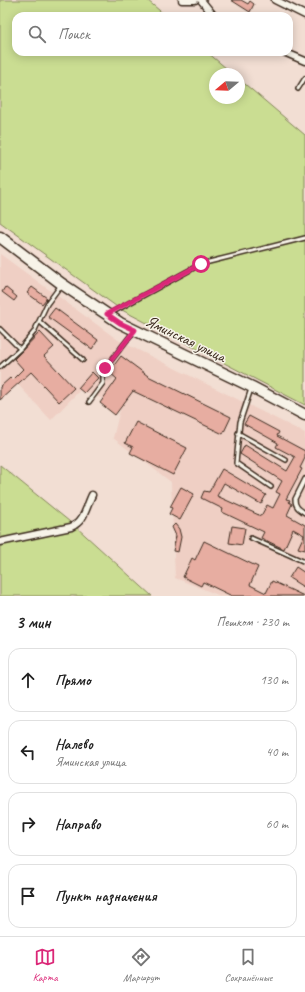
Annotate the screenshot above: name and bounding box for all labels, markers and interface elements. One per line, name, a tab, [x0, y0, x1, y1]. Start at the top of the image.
search box	[12, 12, 293, 56]
icon: search	[26, 23, 48, 45]
text: Поиск	[58, 25, 90, 44]
north arrow	[209, 68, 245, 104]
route start	[192, 255, 210, 273]
street label: Яминская улица	[142, 311, 230, 368]
route end	[96, 359, 114, 377]
text: 3 мин	[16, 612, 51, 633]
text: Пешком · 230 m	[216, 614, 289, 630]
icon: ahead	[17, 669, 39, 691]
text: Прямо	[55, 671, 91, 690]
text: 130 m	[260, 672, 288, 688]
text: Налево	[55, 735, 93, 754]
icon: left	[17, 741, 39, 763]
text: 40 m	[266, 744, 288, 760]
text: Яминская улица	[55, 754, 126, 770]
icon: right	[17, 813, 39, 835]
text: Направо	[55, 815, 101, 834]
text: 60 m	[266, 816, 288, 832]
icon: arrive	[17, 885, 39, 907]
text: Пункт назначения	[55, 887, 157, 906]
tab: Карта	[33, 946, 58, 984]
tab: Маршрут	[123, 946, 159, 984]
tab: Сохранённые	[225, 946, 272, 984]

